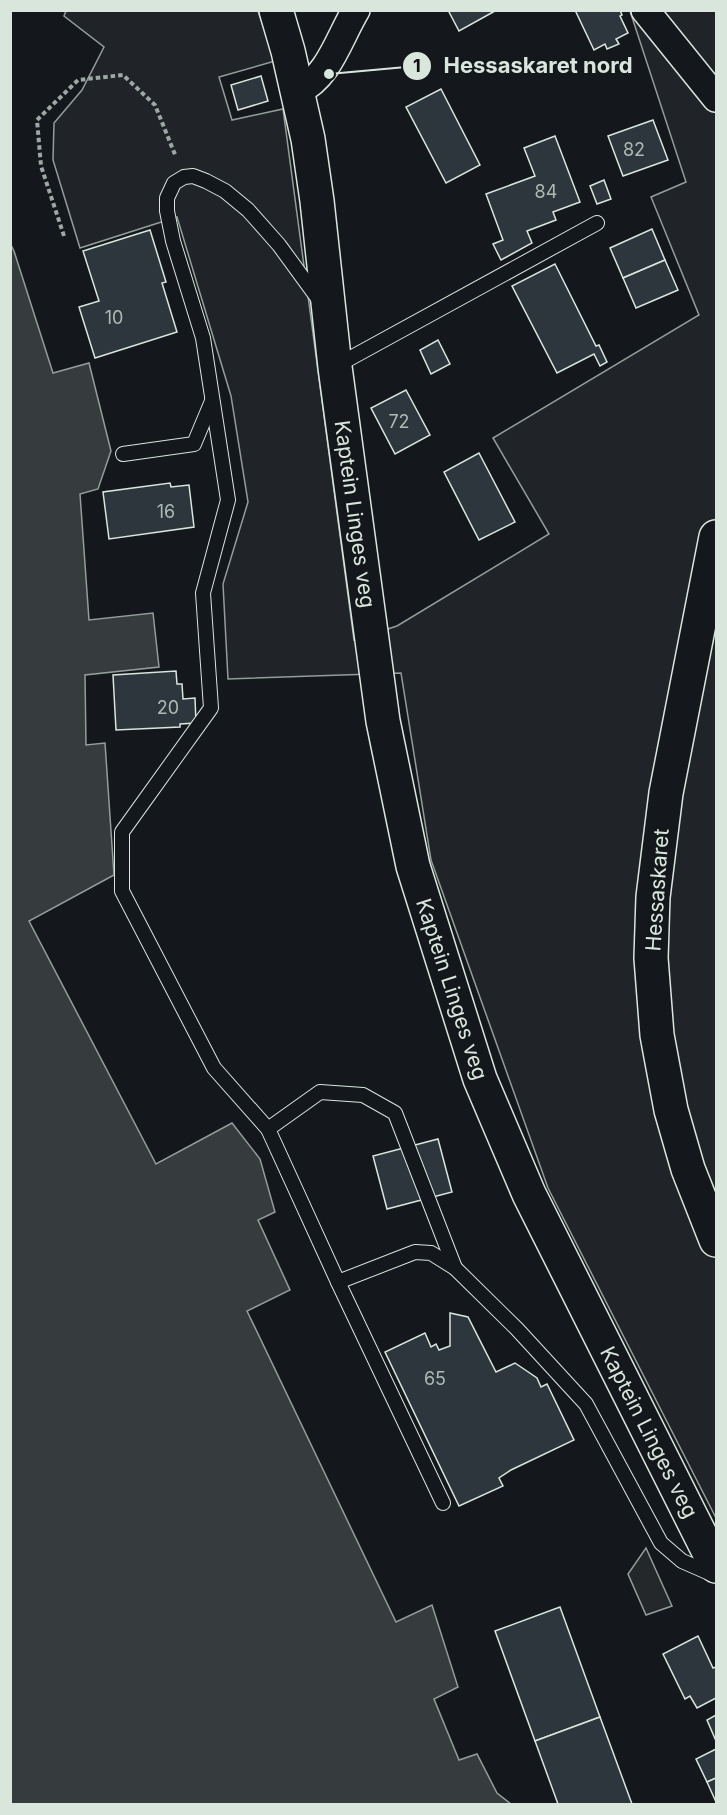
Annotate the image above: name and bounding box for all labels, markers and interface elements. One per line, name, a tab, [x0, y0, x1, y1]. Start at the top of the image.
callout: Hessaskaret nord	[402, 46, 645, 86]
text: Hessaskaret nord	[443, 52, 633, 78]
text: 1	[413, 55, 421, 76]
house number: 82	[623, 139, 645, 160]
house number: 84	[535, 181, 557, 202]
house number: 10	[105, 307, 123, 328]
house number: 72	[388, 411, 410, 432]
street label: Kaptein Linges veg	[329, 419, 381, 609]
house number: 16	[157, 501, 175, 522]
house number: 20	[157, 697, 179, 718]
street label: Hessaskaret	[640, 828, 674, 952]
street label: Kaptein Linges veg	[411, 895, 493, 1083]
street label: Kaptein Linges veg	[595, 1342, 703, 1522]
house number: 65	[424, 1368, 446, 1389]

